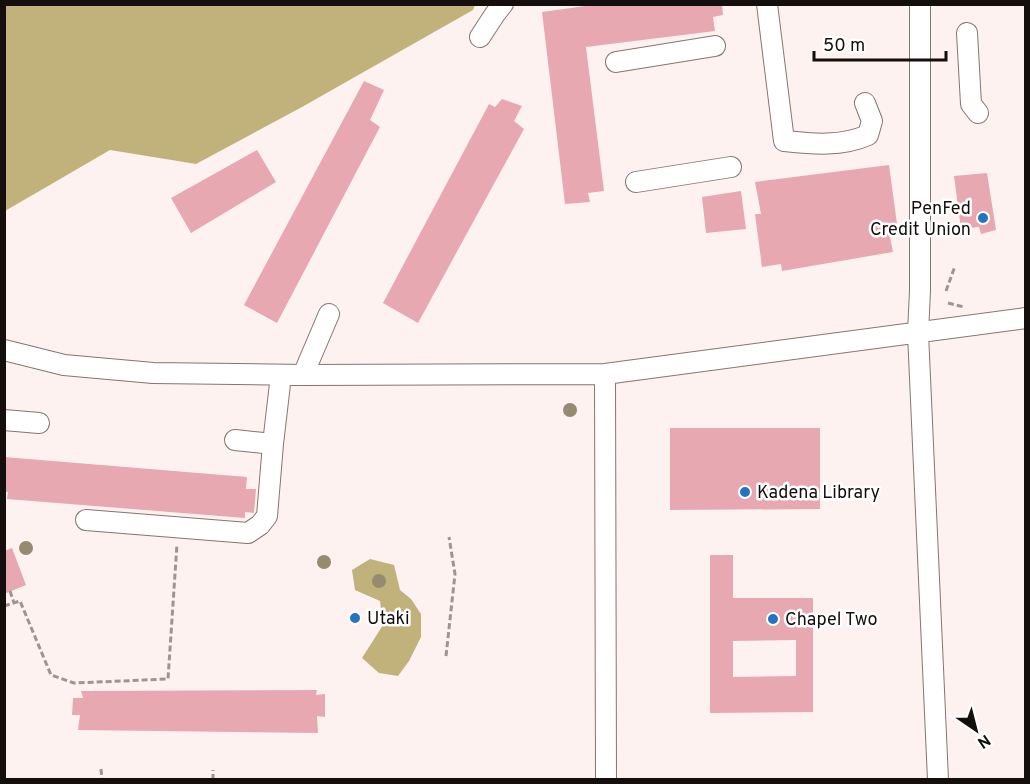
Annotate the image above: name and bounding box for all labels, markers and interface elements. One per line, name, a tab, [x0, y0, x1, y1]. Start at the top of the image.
scale bar	[814, 24, 946, 62]
text: 50 m	[823, 35, 865, 58]
place label: PenFed Credit Union	[870, 198, 971, 242]
marker: PenFed Credit Union	[976, 211, 990, 225]
place label: Kadena Library	[757, 482, 880, 505]
marker: Kadena Library	[738, 485, 752, 499]
place label: Utaki	[367, 608, 410, 631]
place label: Chapel Two	[785, 609, 877, 632]
marker: Utaki	[348, 611, 362, 625]
marker: Chapel Two	[766, 612, 780, 626]
north arrow	[946, 700, 1006, 760]
text: N	[973, 729, 994, 752]

